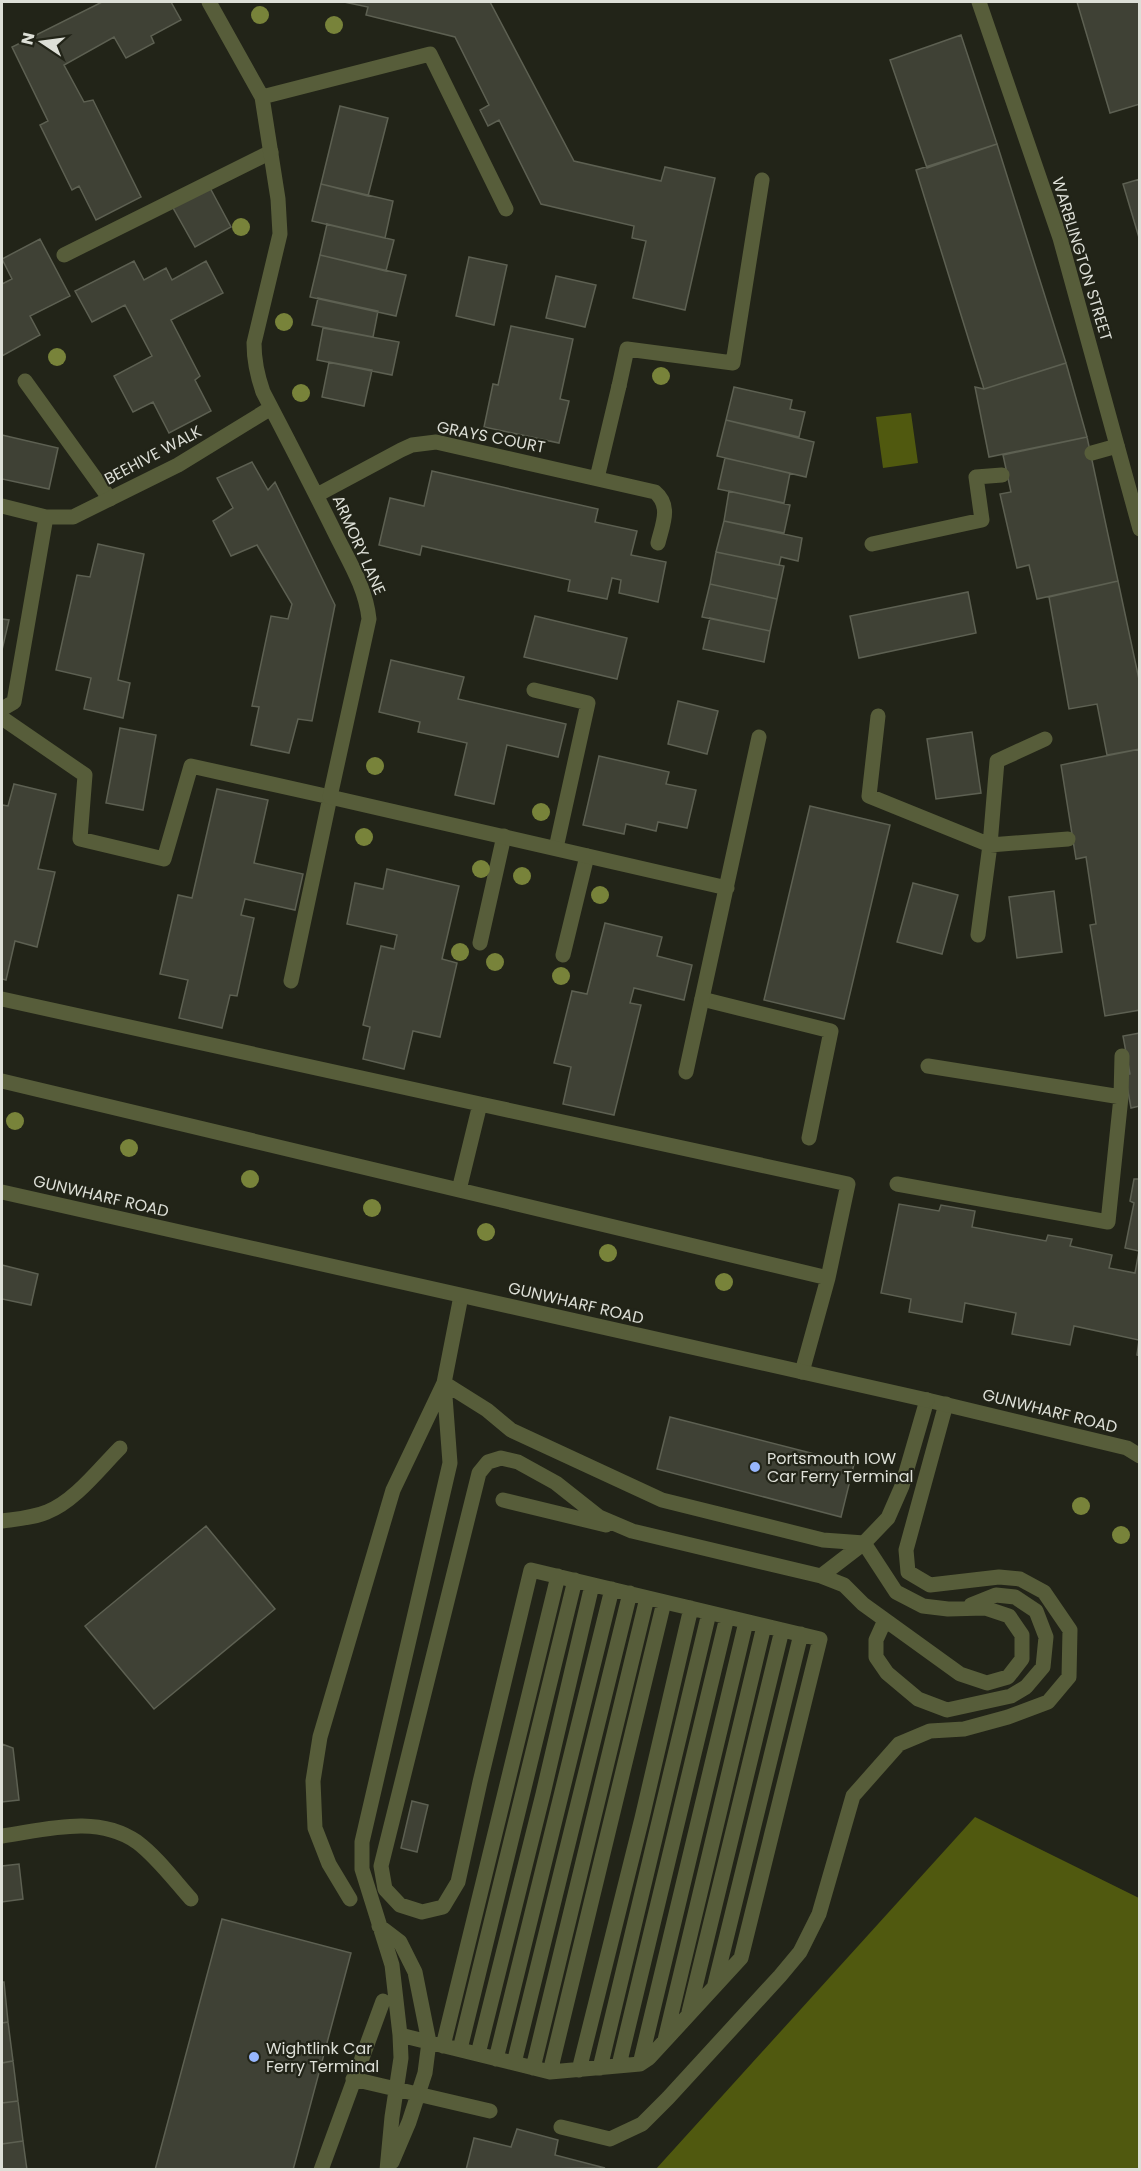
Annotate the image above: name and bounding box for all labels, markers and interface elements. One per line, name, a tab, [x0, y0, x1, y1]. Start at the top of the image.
north arrow	[12, 12, 72, 72]
text: N	[15, 30, 40, 47]
street label: WARBLINGTON STREET	[1046, 174, 1118, 344]
street label: GRAYS COURT	[435, 415, 548, 459]
street label: BEEHIVE WALK	[100, 419, 206, 490]
street label: ARMORY LANE	[327, 491, 391, 599]
street label: GUNWHARF ROAD	[31, 1169, 171, 1223]
street label: GUNWHARF ROAD	[506, 1276, 646, 1330]
street label: GUNWHARF ROAD	[980, 1383, 1120, 1439]
place label: Portsmouth IOW Car Ferry Terminal	[767, 1447, 914, 1488]
marker: Portsmouth IOW Car Ferry Terminal	[748, 1460, 762, 1474]
place label: Wightlink Car Ferry Terminal	[266, 2037, 379, 2078]
marker: Wightlink Car Ferry Terminal	[247, 2050, 261, 2064]

